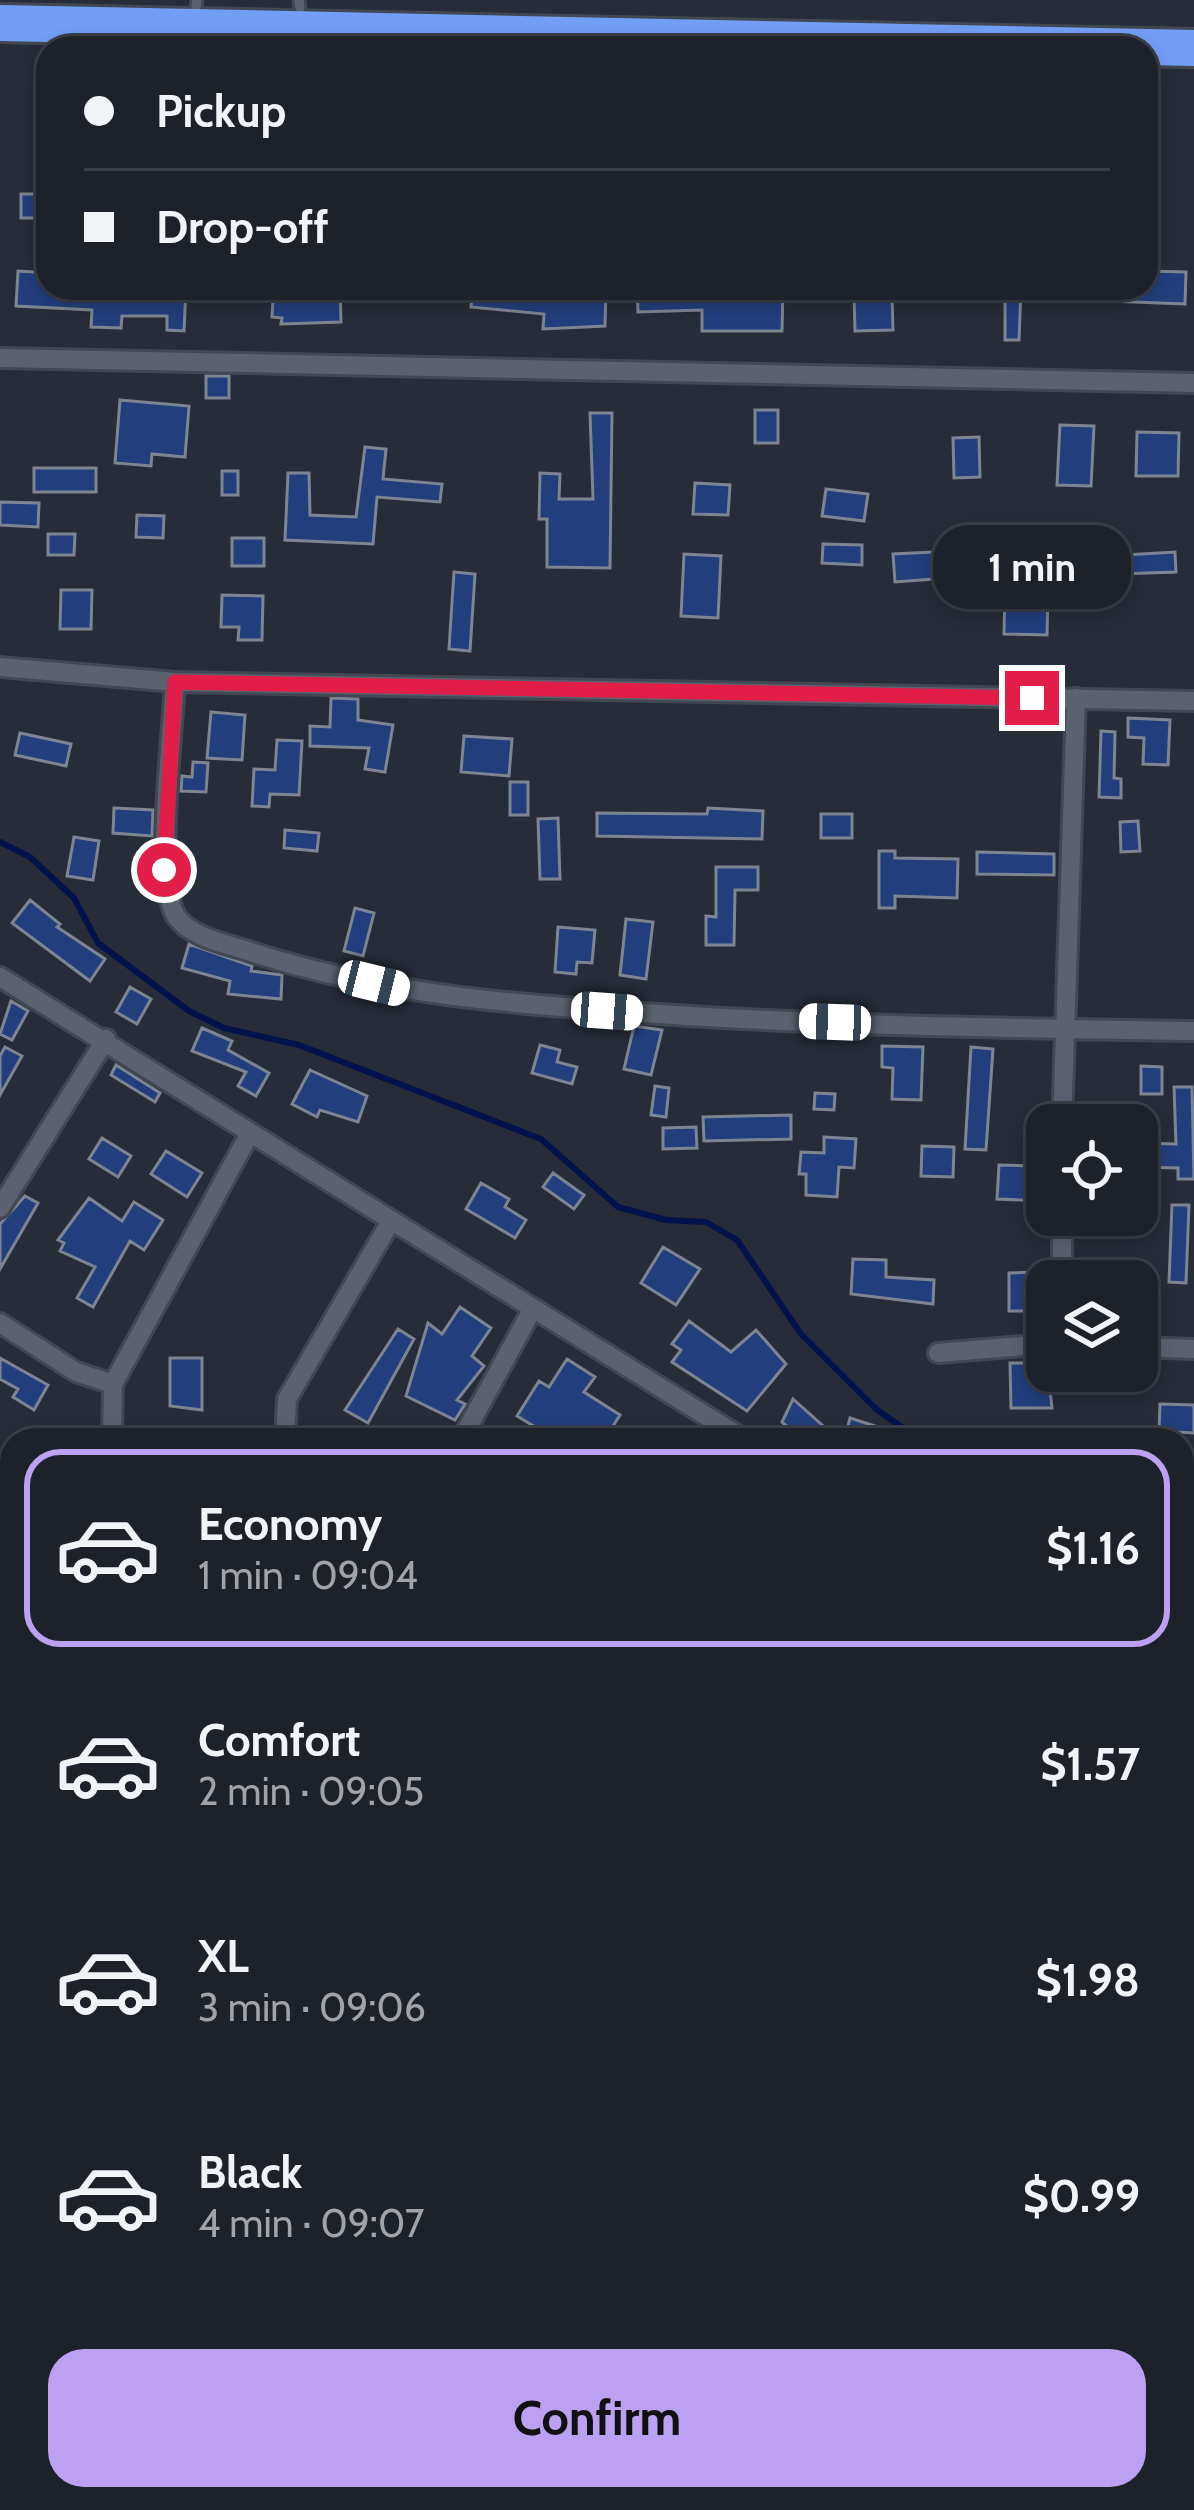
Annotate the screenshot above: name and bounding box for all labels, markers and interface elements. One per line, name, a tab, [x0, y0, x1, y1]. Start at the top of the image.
text: Pickup	[156, 84, 286, 138]
text: Drop-off	[156, 200, 329, 254]
callout: 1 min	[933, 524, 1131, 608]
text: 1 min	[988, 543, 1076, 591]
route end	[1005, 671, 1059, 725]
route start	[137, 843, 191, 897]
car	[335, 957, 413, 1009]
car	[570, 991, 644, 1031]
car	[798, 1003, 872, 1041]
map controls	[1026, 1104, 1158, 1392]
button: locate	[1026, 1104, 1158, 1236]
button: layers	[1026, 1260, 1158, 1392]
icon: car	[54, 1494, 162, 1602]
text: Economy	[198, 1497, 382, 1551]
text: $1.16	[1046, 1521, 1140, 1575]
text: 1 min · 09:04	[198, 1551, 418, 1599]
icon: car	[54, 1710, 162, 1818]
text: Comfort	[198, 1713, 361, 1767]
text: $1.57	[1040, 1737, 1140, 1791]
text: 2 min · 09:05	[198, 1767, 424, 1815]
icon: car	[54, 1926, 162, 2034]
text: XL	[198, 1929, 249, 1983]
text: $1.98	[1036, 1953, 1140, 2007]
text: 3 min · 09:06	[198, 1983, 426, 2031]
icon: car	[54, 2142, 162, 2250]
text: Black	[198, 2145, 302, 2199]
text: $0.99	[1023, 2169, 1140, 2223]
text: 4 min · 09:07	[198, 2199, 424, 2247]
button: Confirm	[48, 2349, 1146, 2487]

